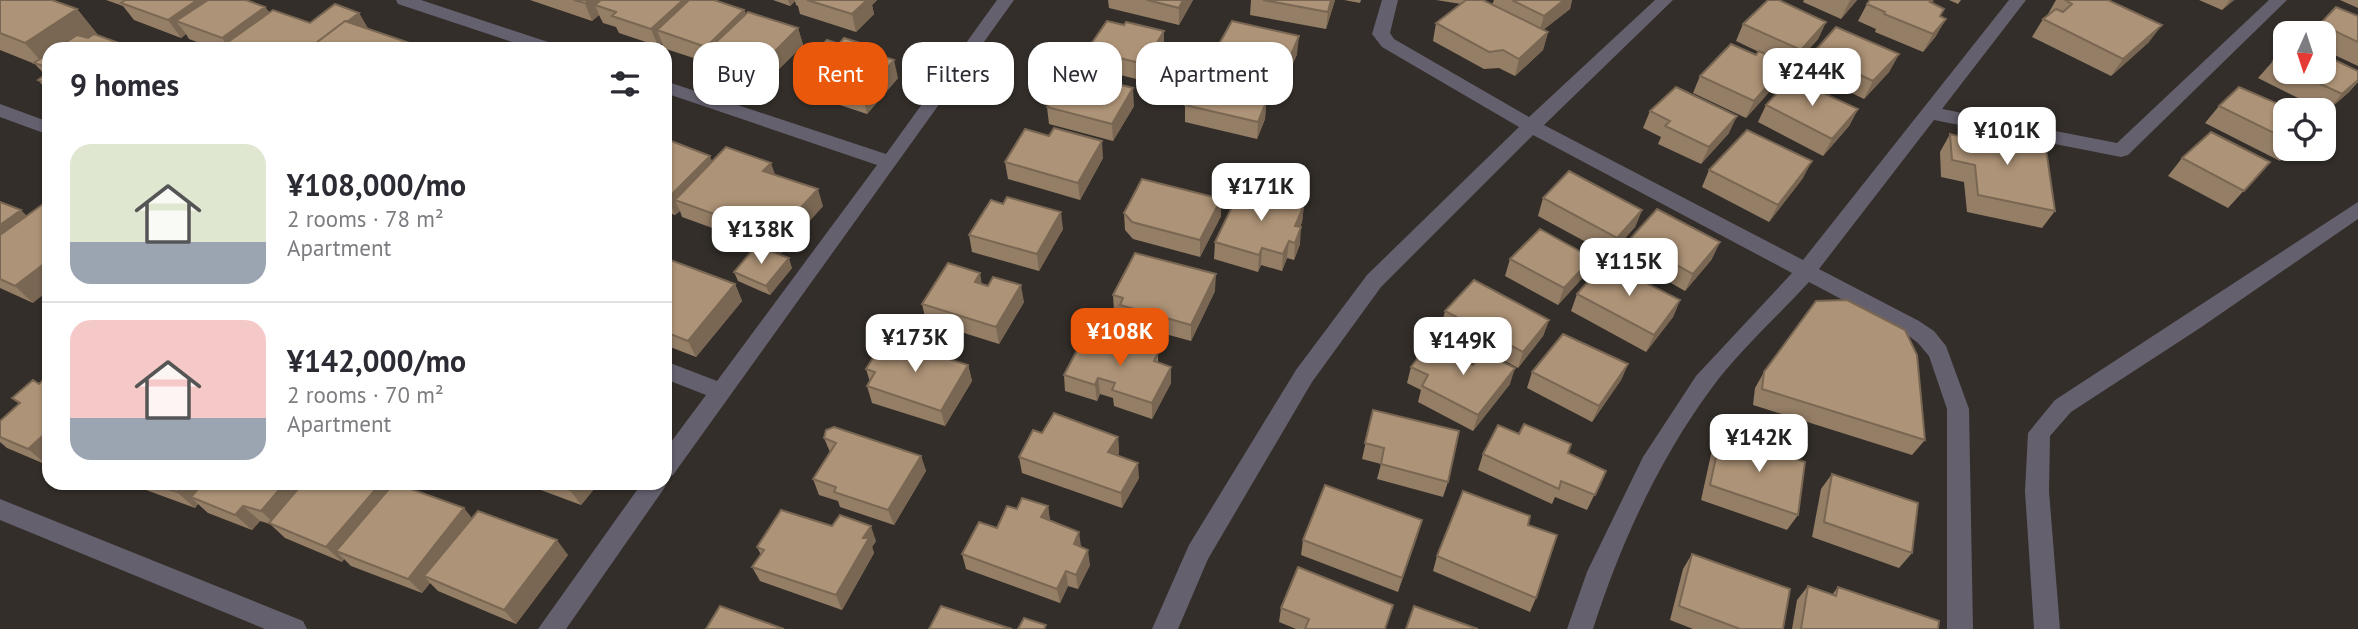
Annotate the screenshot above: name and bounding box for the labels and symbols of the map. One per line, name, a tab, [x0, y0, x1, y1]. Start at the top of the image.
north arrow	[2273, 21, 2336, 84]
pin: ¥244K	[1763, 48, 1861, 108]
pin: ¥101K	[1958, 108, 2056, 167]
pin: ¥171K	[1212, 164, 1310, 223]
pin: ¥138K	[712, 206, 810, 266]
pin: ¥115K	[1580, 238, 1678, 298]
pin: ¥108K	[1071, 308, 1169, 368]
pin: ¥173K	[866, 314, 964, 374]
pin: ¥149K	[1414, 318, 1512, 377]
pin: ¥142K	[1710, 414, 1808, 474]

